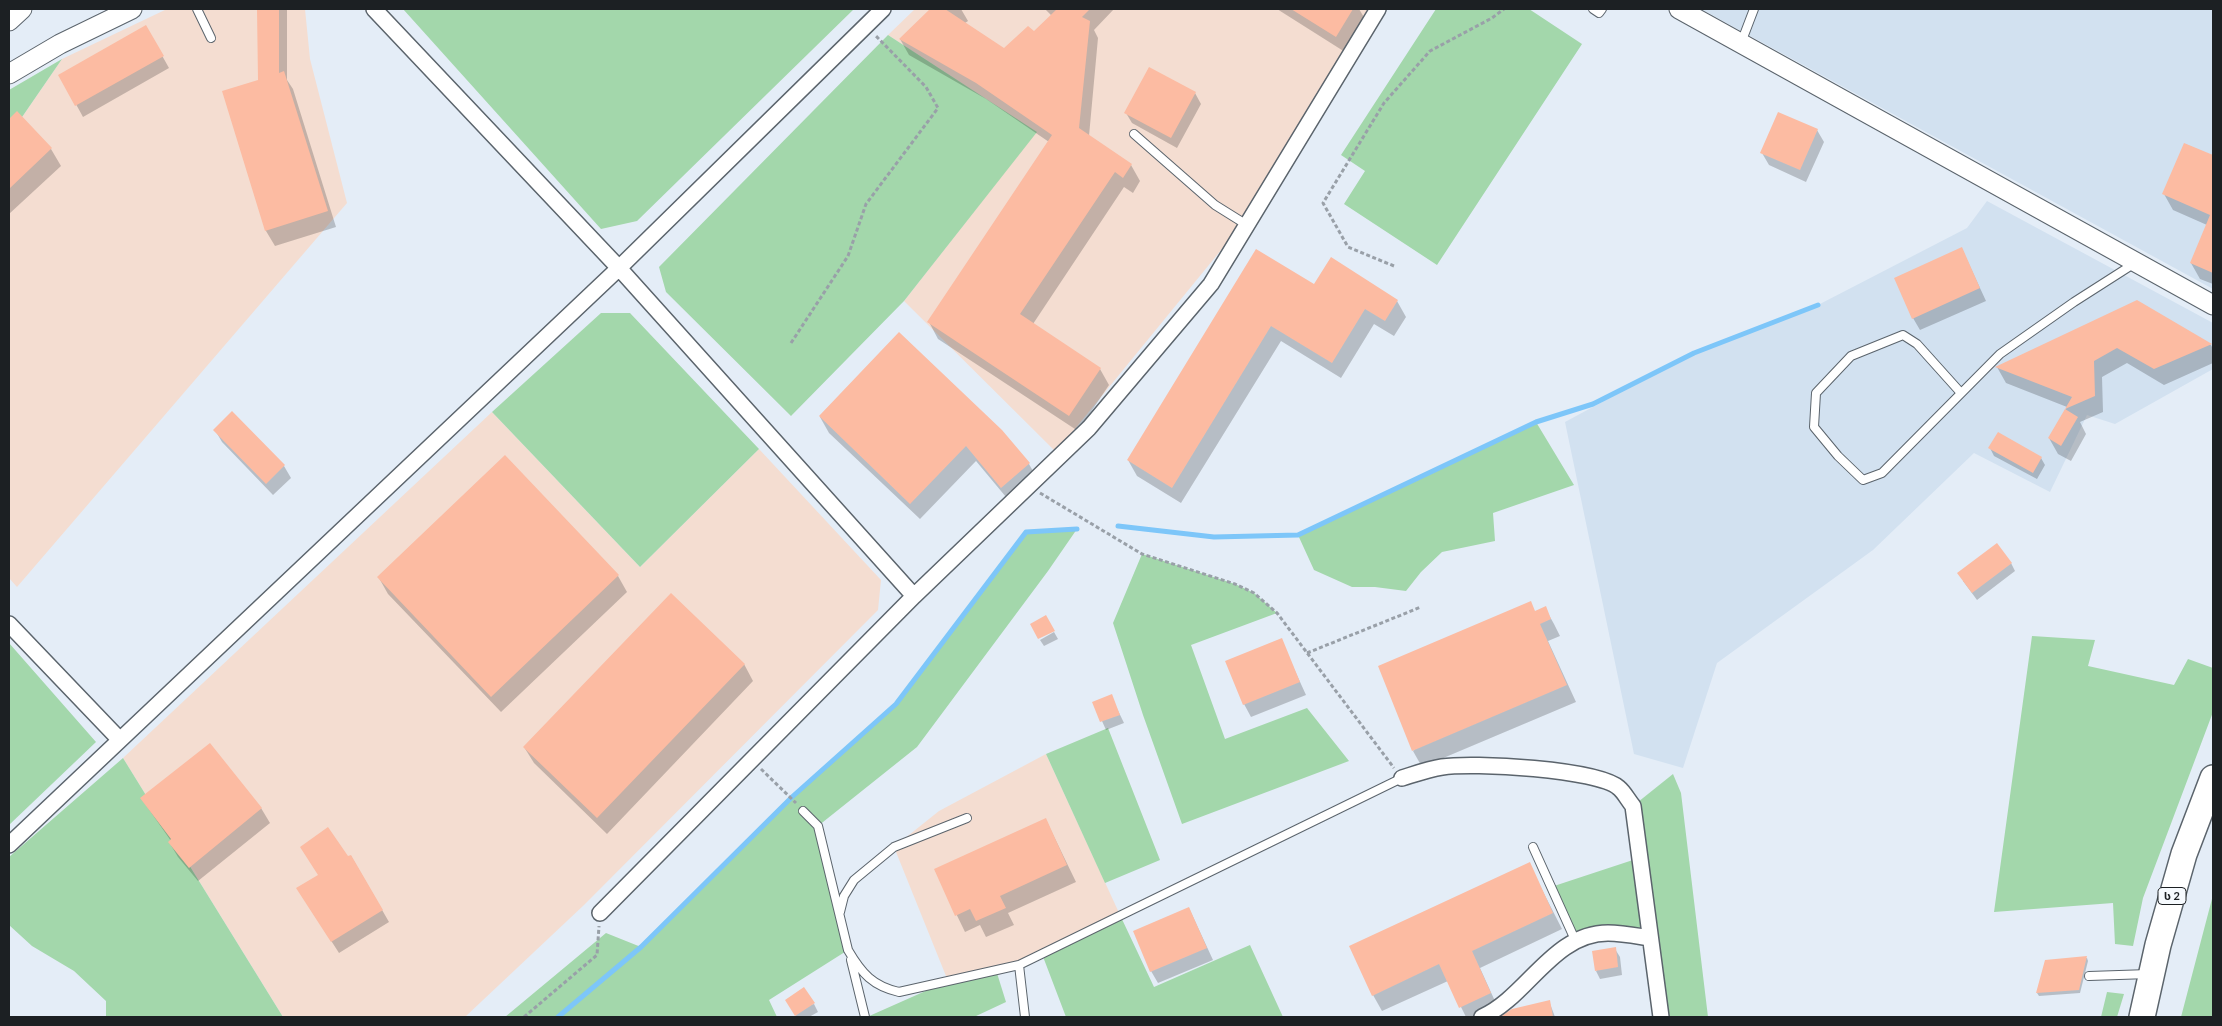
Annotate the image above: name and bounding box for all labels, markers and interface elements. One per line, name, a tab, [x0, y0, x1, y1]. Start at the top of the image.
road number: ს 2	[2158, 888, 2186, 904]

